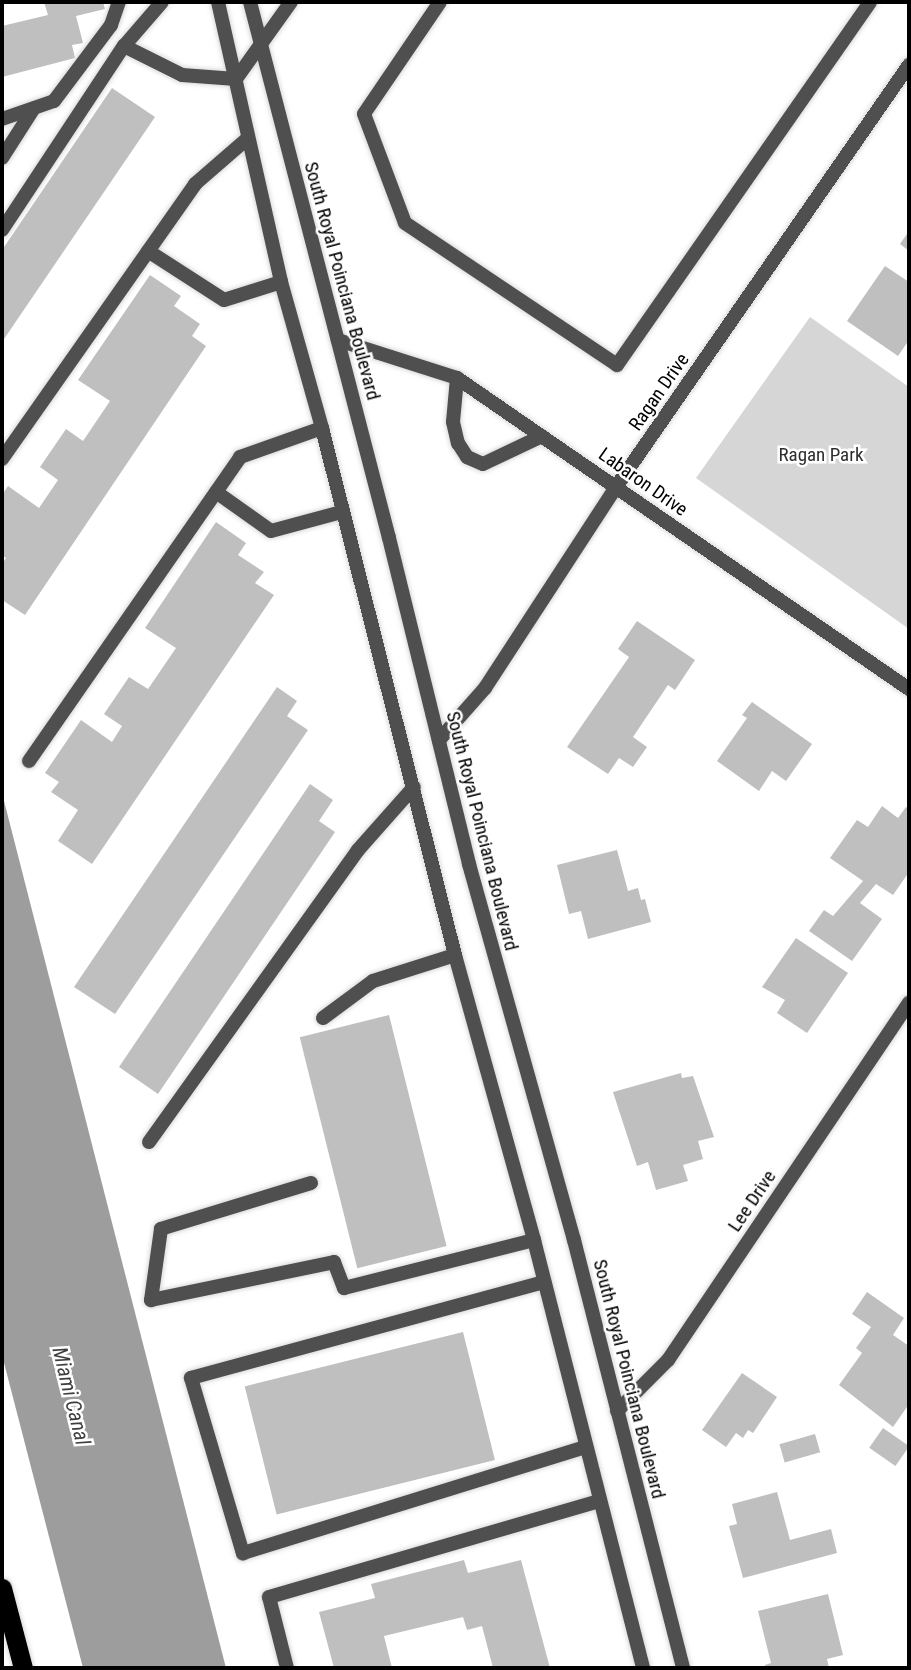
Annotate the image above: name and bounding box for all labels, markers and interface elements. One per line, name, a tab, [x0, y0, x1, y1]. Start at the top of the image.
street label: South Royal Poinciana Boulevard	[299, 159, 385, 403]
street label: Ragan Drive	[624, 349, 694, 435]
street label: Labaron Drive	[594, 443, 692, 521]
park label: Ragan Park	[778, 444, 864, 466]
street label: South Royal Poinciana Boulevard	[441, 709, 523, 953]
street label: Lee Drive	[723, 1166, 781, 1236]
street label: South Royal Poinciana Boulevard	[588, 1257, 670, 1501]
water label: Miami Canal	[47, 1344, 95, 1448]

